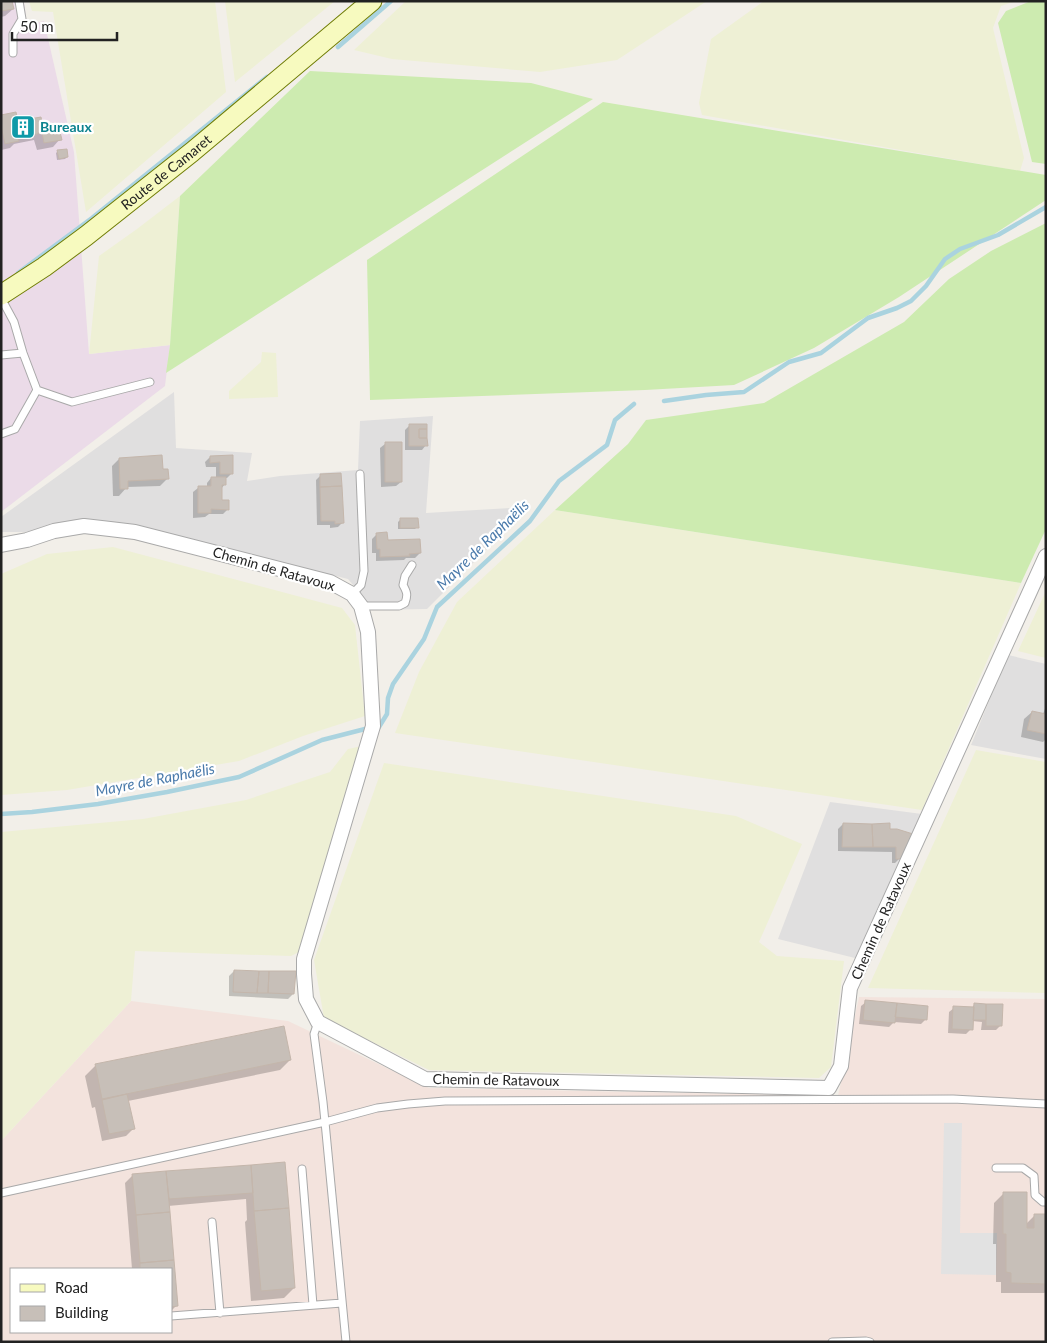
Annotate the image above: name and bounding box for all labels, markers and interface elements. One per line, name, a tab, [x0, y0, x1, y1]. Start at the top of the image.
scale bar	[12, 10, 118, 42]
text: 50 m	[20, 17, 54, 35]
building icon: Bureaux	[10, 114, 36, 140]
place label: Bureaux	[40, 118, 92, 135]
street label: Route de Camaret	[117, 131, 215, 213]
water label: Mayre de Raphaëlis	[432, 496, 532, 593]
street label: Chemin de Ratavoux	[211, 543, 337, 594]
water label: Mayre de Raphaëlis	[94, 759, 216, 799]
street label: Chemin de Ratavoux	[847, 859, 914, 982]
street label: Chemin de Ratavoux	[432, 1070, 560, 1089]
legend	[10, 1268, 172, 1333]
text: Road	[55, 1278, 88, 1296]
text: Building	[55, 1303, 108, 1321]

